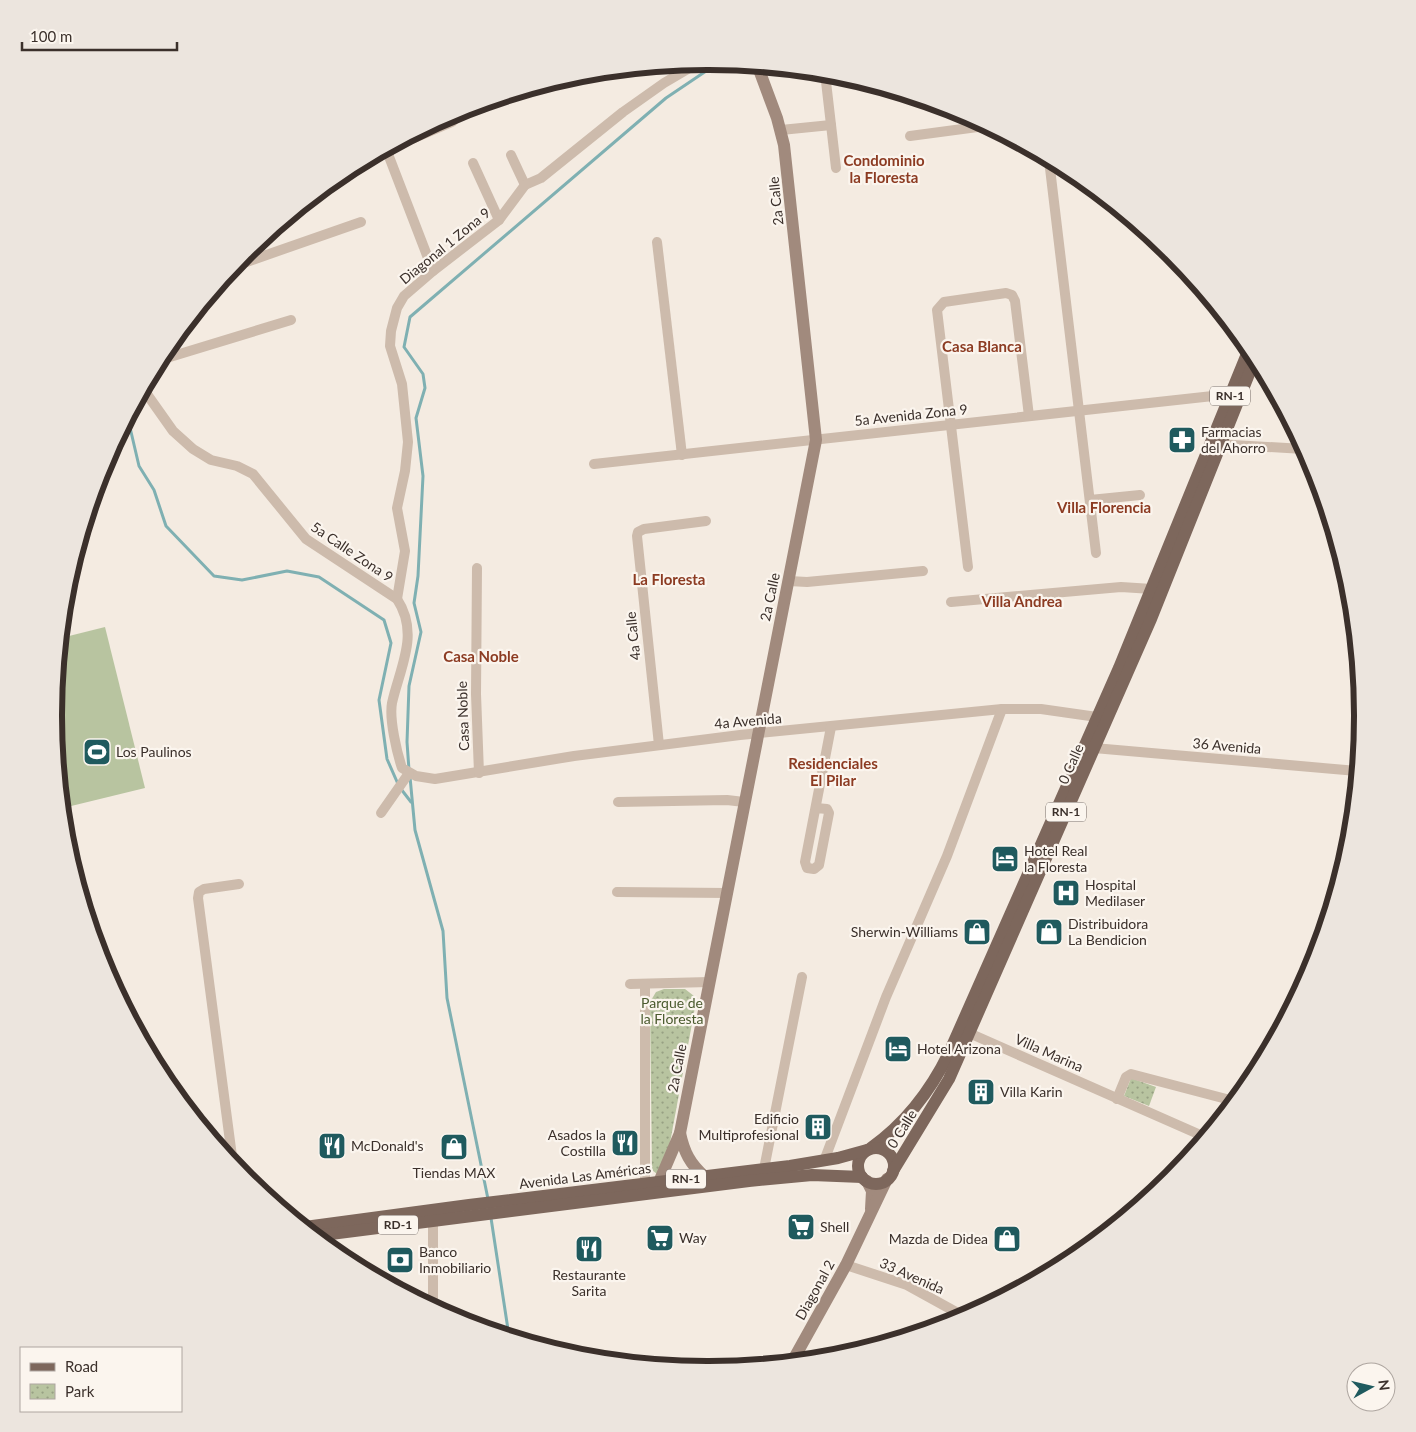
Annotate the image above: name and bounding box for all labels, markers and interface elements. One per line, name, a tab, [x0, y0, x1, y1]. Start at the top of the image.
scale bar	[22, 20, 178, 52]
text: 100 m	[30, 27, 72, 45]
district label: Condominio la Floresta	[843, 151, 925, 186]
street label: 2a Calle	[764, 176, 787, 226]
street label: Diagonal 1 Zona 9	[396, 204, 493, 287]
district label: Casa Blanca	[942, 337, 1022, 355]
road number: RN-1	[1210, 386, 1250, 406]
street label: 5a Avenida Zona 9	[854, 400, 968, 429]
place label: Farmacias del Ahorro	[1201, 423, 1266, 456]
pharmacy icon: Farmacias del Ahorro	[1167, 425, 1197, 455]
district label: Villa Florencia	[1056, 498, 1151, 516]
street label: 5a Calle Zona 9	[308, 518, 396, 585]
district label: La Floresta	[633, 570, 705, 588]
street label: 2a Calle	[756, 571, 783, 623]
district label: Villa Andrea	[981, 592, 1062, 610]
street label: 4a Calle	[621, 611, 644, 661]
district label: Casa Noble	[443, 647, 519, 665]
street label: Casa Noble	[453, 681, 472, 751]
street label: 4a Avenida	[714, 709, 782, 732]
street label: 36 Avenida	[1192, 734, 1262, 757]
sports icon: Los Paulinos	[82, 737, 112, 767]
street label: 0 Calle	[1054, 741, 1087, 786]
place label: Los Paulinos	[116, 743, 192, 760]
district label: Residenciales El Pilar	[788, 754, 878, 789]
road number: RN-1	[1046, 802, 1086, 822]
place label: Hotel Real la Floresta	[1024, 842, 1088, 875]
hotel icon: Hotel Real la Floresta	[990, 844, 1020, 874]
place label: Hospital Medilaser	[1085, 876, 1145, 909]
hospital icon: Hospital Medilaser	[1051, 878, 1081, 908]
place label: Distribuidora La Bendicion	[1068, 915, 1148, 948]
shop icon: Sherwin-Williams	[962, 917, 992, 947]
shop icon: Distribuidora La Bendicion	[1034, 917, 1064, 947]
place label: Sherwin-Williams	[851, 923, 958, 940]
park label: Parque de la Floresta	[640, 994, 704, 1027]
street label: Villa Marina	[1012, 1030, 1086, 1075]
hotel icon: Hotel Arizona	[883, 1034, 913, 1064]
place label: Hotel Arizona	[917, 1040, 1001, 1057]
street label: 2a Calle	[663, 1042, 690, 1094]
building icon: Villa Karin	[966, 1077, 996, 1107]
place label: Villa Karin	[1000, 1083, 1062, 1100]
street label: 0 Calle	[883, 1106, 920, 1151]
place label: Edificio Multiprofesional	[698, 1110, 799, 1143]
building icon: Edificio Multiprofesional	[803, 1112, 833, 1142]
place label: Asados la Costilla	[548, 1126, 606, 1159]
restaurant icon: Asados la Costilla	[610, 1128, 640, 1158]
restaurant icon: McDonald's	[317, 1131, 347, 1161]
shop icon: Tiendas MAX	[439, 1132, 469, 1162]
place label: McDonald's	[351, 1137, 424, 1154]
street label: Avenida Las Américas	[518, 1159, 652, 1192]
place label: Tiendas MAX	[413, 1164, 495, 1181]
road number: RN-1	[666, 1170, 706, 1188]
supermarket icon: Shell	[786, 1212, 816, 1242]
road number: RD-1	[378, 1216, 418, 1234]
place label: Shell	[820, 1218, 849, 1235]
supermarket icon: Way	[645, 1223, 675, 1253]
shop icon: Mazda de Didea	[992, 1224, 1022, 1254]
place label: Way	[679, 1229, 707, 1246]
place label: Mazda de Didea	[889, 1230, 988, 1247]
restaurant icon: Restaurante Sarita	[574, 1234, 604, 1264]
place label: Banco Inmobiliario	[419, 1243, 491, 1276]
bank icon: Banco Inmobiliario	[385, 1245, 415, 1275]
street label: 33 Avenida	[877, 1254, 947, 1297]
street label: Diagonal 2	[791, 1257, 838, 1323]
place label: Restaurante Sarita	[552, 1266, 626, 1299]
legend	[20, 1347, 182, 1412]
text: Road	[65, 1357, 98, 1375]
north arrow	[1346, 1362, 1396, 1412]
text: N	[1375, 1379, 1394, 1392]
text: Park	[65, 1382, 95, 1400]

